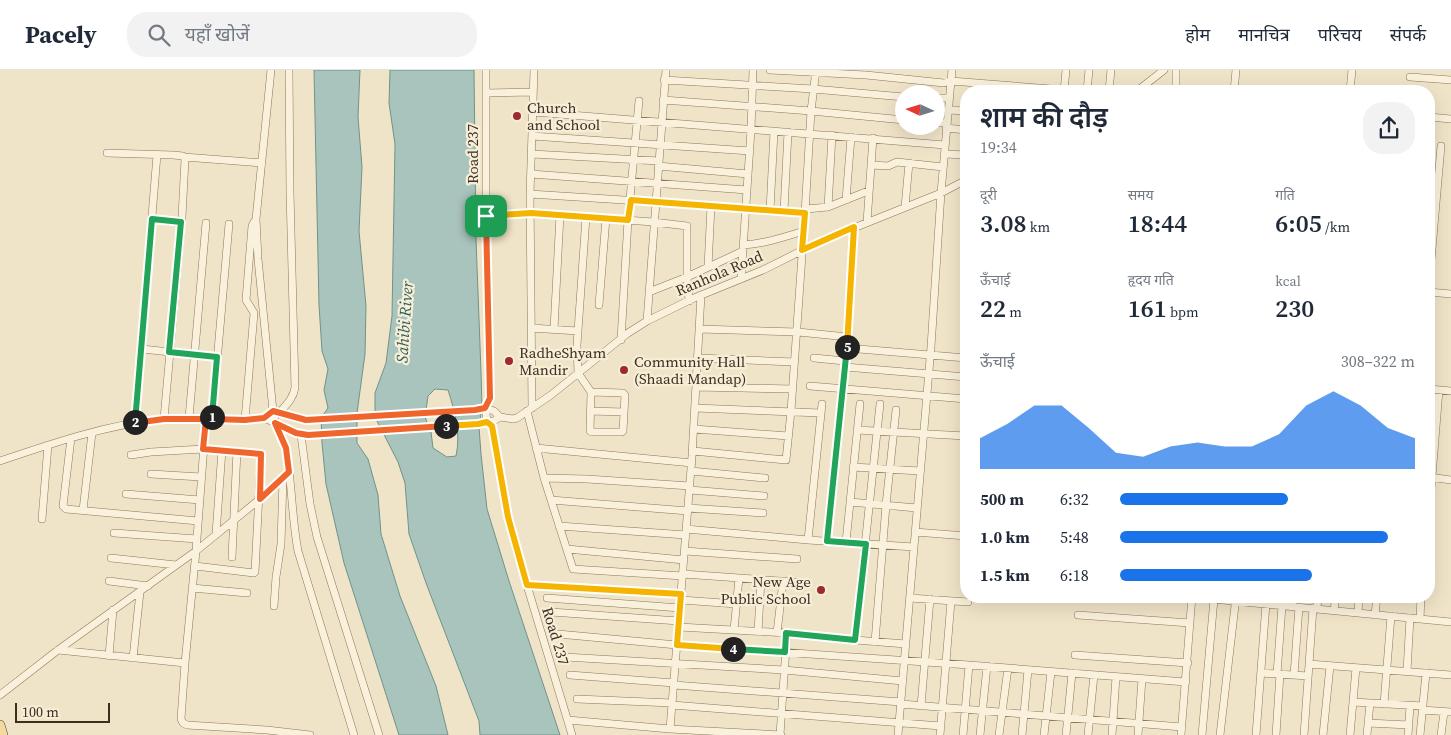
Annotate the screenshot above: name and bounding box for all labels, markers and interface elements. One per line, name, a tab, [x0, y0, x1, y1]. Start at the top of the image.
search box	[127, 12, 477, 57]
text: Pacely	[25, 18, 97, 51]
icon: search	[145, 21, 173, 49]
text: यहाँ खोजें	[185, 21, 250, 47]
text: होम	[1185, 22, 1210, 47]
text: मानचित्र	[1238, 22, 1290, 47]
text: परिचय	[1318, 22, 1362, 47]
text: संपर्क	[1390, 22, 1426, 47]
north arrow	[895, 85, 945, 135]
map controls	[895, 85, 945, 135]
place label: Church and School	[527, 97, 601, 135]
text: शाम की दौड़	[980, 98, 1108, 136]
button: share	[1363, 102, 1415, 154]
marker: Church and School	[511, 110, 523, 122]
street label: Road 237	[462, 124, 483, 184]
text: 19:34	[980, 136, 1017, 158]
text: दूरी	[980, 185, 997, 205]
text: समय	[1128, 185, 1154, 205]
text: गति	[1275, 185, 1295, 205]
pin	[465, 195, 507, 237]
icon: arrive	[472, 202, 500, 230]
text: 3.08	[980, 206, 1027, 240]
text: 18:44	[1128, 206, 1187, 240]
text: 6:05	[1275, 206, 1322, 240]
text: km	[1027, 217, 1050, 237]
text: /km	[1322, 217, 1350, 237]
street label: Ranhola Road	[672, 245, 766, 301]
text: ऊँचाई	[980, 270, 1010, 290]
text: हृदय गति	[1128, 270, 1174, 290]
text: kcal	[1275, 271, 1301, 291]
water label: Sahibi River	[390, 280, 418, 364]
text: 22	[980, 291, 1006, 325]
text: 161	[1128, 291, 1167, 325]
text: 230	[1275, 291, 1314, 325]
text: m	[1006, 302, 1022, 322]
text: bpm	[1167, 302, 1199, 322]
pin: 5	[834, 334, 860, 360]
text: 5	[844, 337, 851, 357]
place label: RadheShyam Mandir	[519, 342, 607, 380]
text: ऊँचाई	[980, 350, 1015, 372]
text: 308–322 m	[1341, 350, 1415, 372]
place label: Community Hall (Shaadi Mandap)	[634, 351, 746, 389]
marker: RadheShyam Mandir	[503, 355, 515, 367]
marker: Community Hall (Shaadi Mandap)	[618, 364, 630, 376]
pin: 1	[200, 404, 224, 430]
text: 1	[209, 407, 216, 427]
pin: 2	[122, 410, 148, 434]
text: 2	[132, 412, 139, 432]
pin: 3	[434, 414, 458, 438]
text: 3	[443, 416, 450, 436]
text: 500 m	[980, 488, 1024, 510]
text: 6:32	[1060, 488, 1089, 510]
text: 1.0 km	[980, 526, 1030, 548]
text: 5:48	[1060, 526, 1089, 548]
text: 1.5 km	[980, 564, 1030, 586]
text: 6:18	[1060, 564, 1089, 586]
place label: New Age Public School	[721, 571, 812, 609]
marker: New Age Public School	[815, 584, 827, 596]
street label: Road 237	[537, 604, 575, 668]
pin: 4	[720, 636, 746, 662]
text: 4	[730, 639, 737, 659]
scale bar	[15, 700, 110, 723]
text: 100 m	[22, 702, 59, 722]

